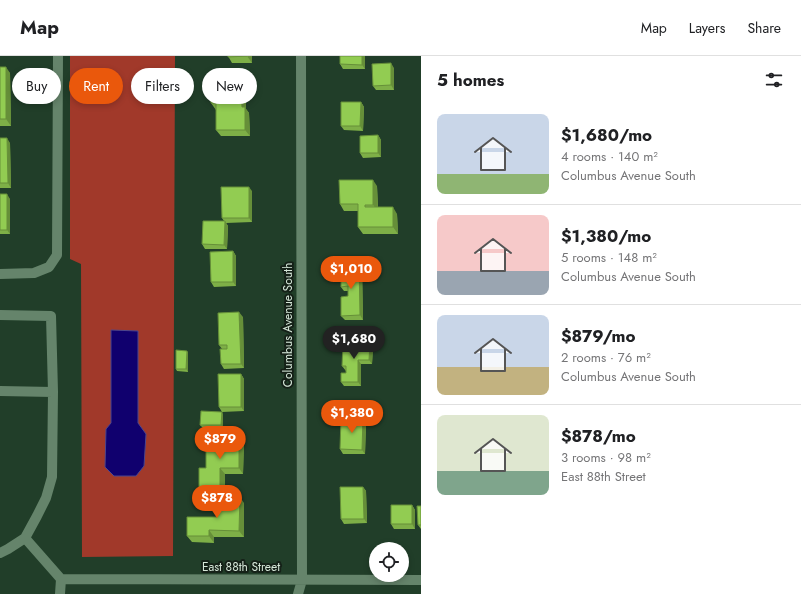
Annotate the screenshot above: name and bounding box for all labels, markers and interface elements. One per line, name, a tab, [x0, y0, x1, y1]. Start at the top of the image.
text: Map	[20, 14, 59, 41]
text: Map	[641, 18, 667, 38]
text: Layers	[689, 18, 725, 38]
text: Share	[747, 18, 781, 38]
chip: Buy	[12, 68, 61, 104]
chip: Rent	[69, 68, 123, 104]
chip: Filters	[131, 68, 194, 104]
chip: New	[202, 68, 257, 104]
text: 5 homes	[437, 68, 504, 92]
icon: filters	[763, 69, 785, 91]
text: $1,680/mo	[561, 123, 652, 147]
icon: home	[469, 130, 517, 178]
text: 4 rooms · 140 m²	[561, 147, 658, 166]
text: Columbus Avenue South	[561, 166, 696, 185]
text: $1,380/mo	[561, 224, 651, 248]
icon: home	[469, 231, 517, 279]
text: 5 rooms · 148 m²	[561, 248, 657, 267]
pin: $1,010	[318, 256, 384, 290]
text: $1,010	[330, 259, 372, 278]
street label: Columbus Avenue South	[279, 263, 297, 387]
text: Columbus Avenue South	[561, 267, 696, 286]
text: $879/mo	[561, 324, 636, 348]
pin: $1,680	[321, 326, 387, 360]
text: $1,680	[332, 329, 376, 348]
icon: home	[469, 331, 517, 379]
text: 2 rooms · 76 m²	[561, 348, 651, 367]
text: Columbus Avenue South	[561, 367, 696, 386]
pin: $1,380	[319, 400, 385, 434]
text: $1,380	[330, 403, 374, 422]
text: $878/mo	[561, 424, 636, 448]
pin: $879	[196, 426, 244, 460]
text: $879	[204, 429, 236, 448]
icon: home	[469, 431, 517, 479]
text: 3 rooms · 98 m²	[561, 448, 651, 467]
text: East 88th Street	[561, 467, 646, 486]
pin: $878	[193, 485, 241, 519]
text: $878	[201, 488, 233, 507]
map controls	[369, 542, 409, 582]
button: locate	[369, 542, 409, 582]
street label: East 88th Street	[202, 558, 280, 576]

